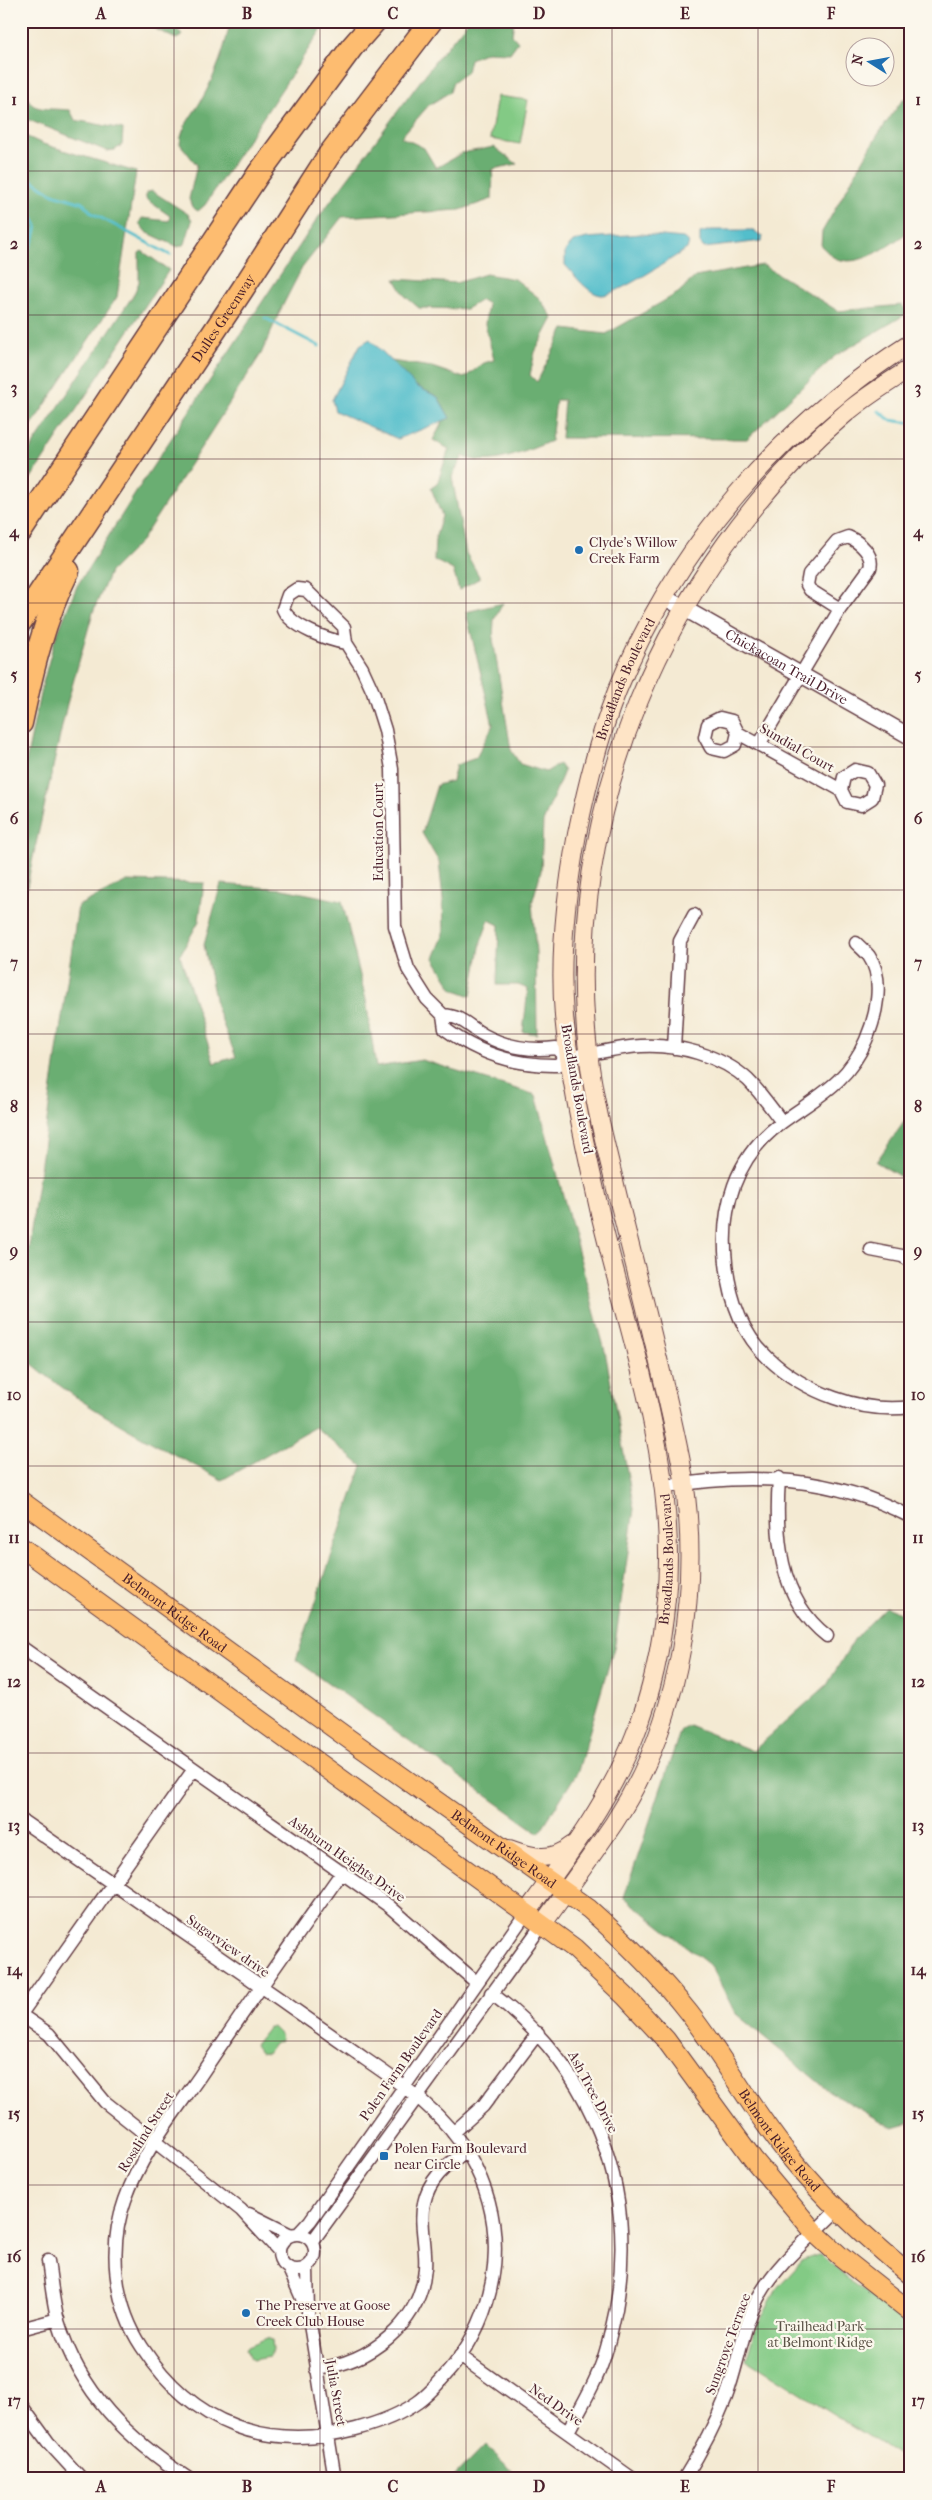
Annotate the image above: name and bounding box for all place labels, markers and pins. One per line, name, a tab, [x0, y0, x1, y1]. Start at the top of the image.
place label: Clyde's Willow Creek Farm	[589, 534, 678, 567]
marker: Clyde's Willow Creek Farm	[573, 544, 585, 556]
place label: Polen Farm Boulevard near Circle	[394, 2140, 527, 2173]
marker: Polen Farm Boulevard near Circle	[378, 2150, 390, 2162]
place label: The Preserve at Goose Creek Club House	[256, 2297, 390, 2330]
marker: The Preserve at Goose Creek Club House	[240, 2307, 252, 2319]

